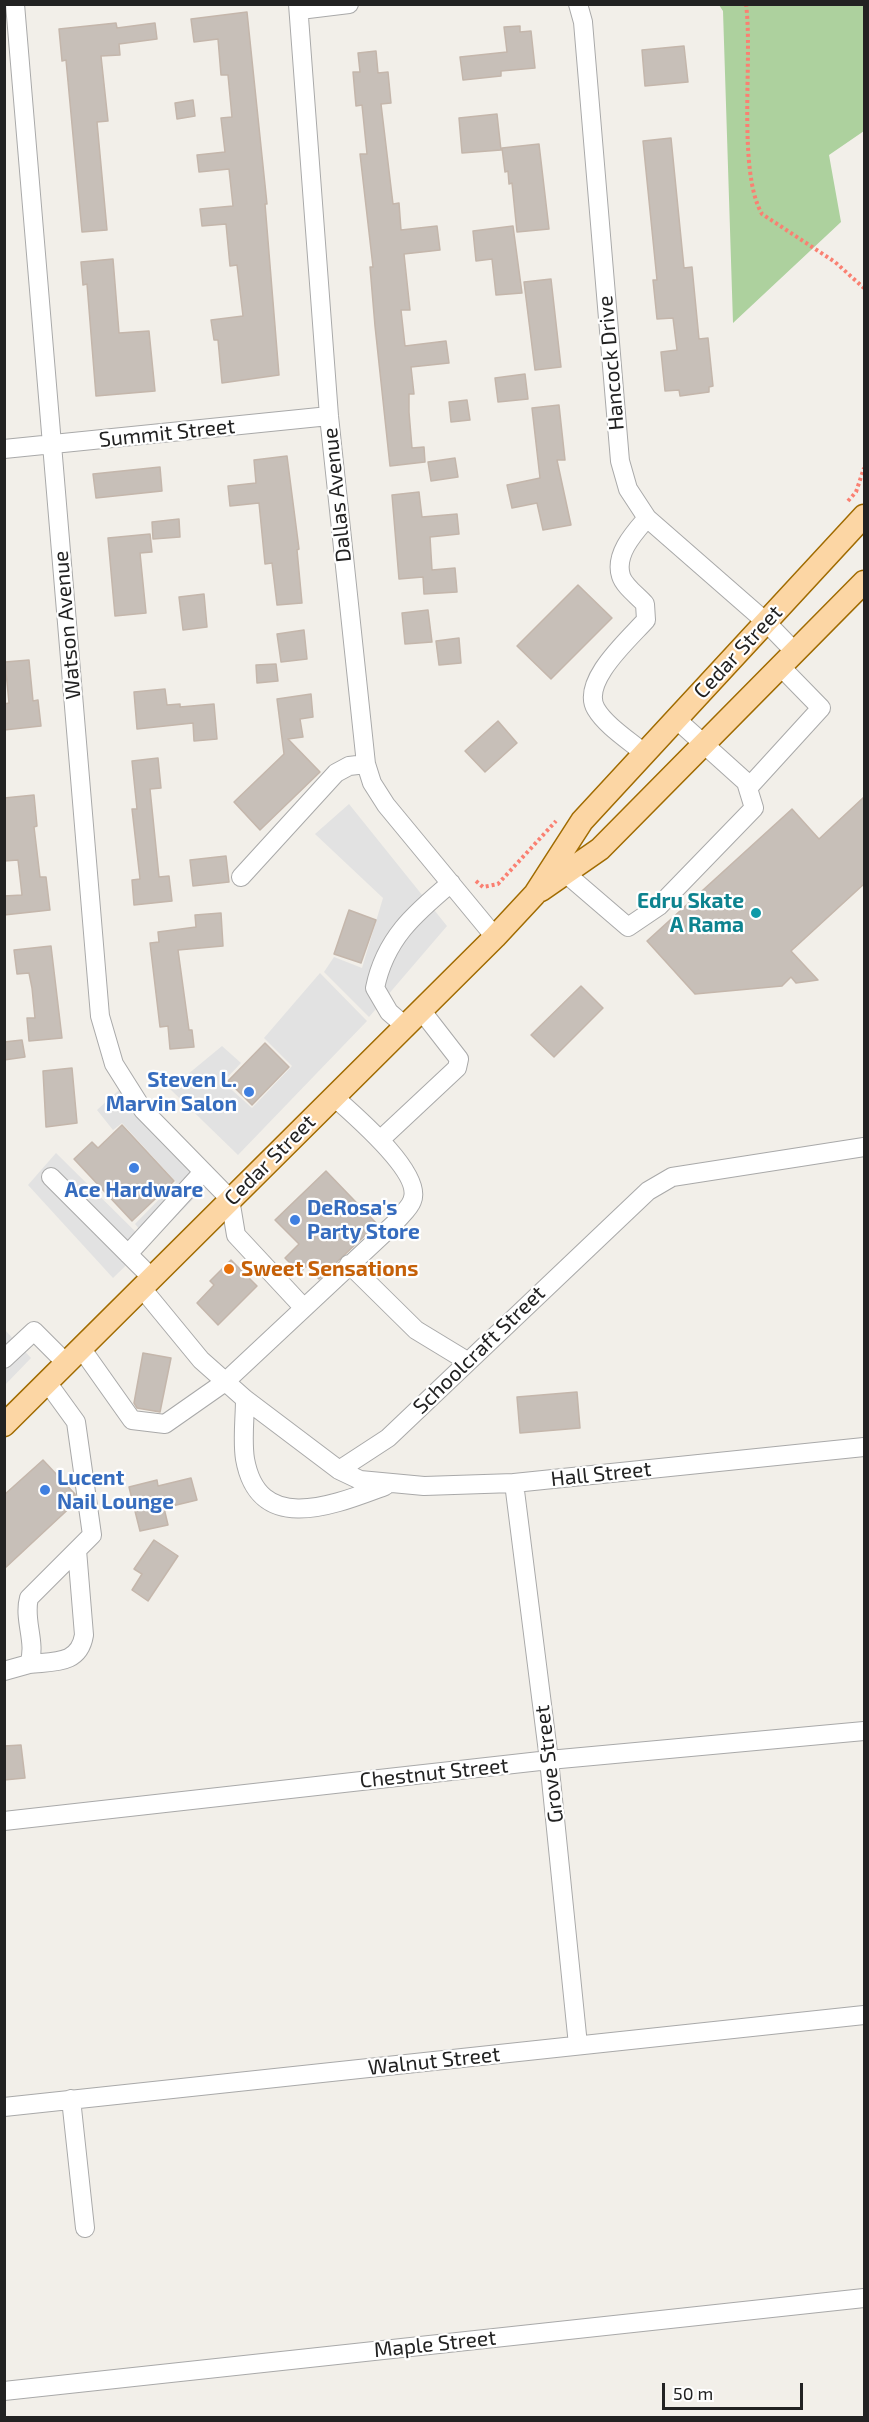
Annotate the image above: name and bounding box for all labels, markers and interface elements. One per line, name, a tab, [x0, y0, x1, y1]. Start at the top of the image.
street label: Hancock Drive	[593, 295, 629, 431]
street label: Summit Street	[98, 413, 236, 453]
street label: Dallas Avenue	[317, 426, 357, 564]
street label: Watson Avenue	[48, 550, 86, 700]
street label: Cedar Street	[688, 600, 788, 704]
place label: Edru Skate A Rama	[637, 888, 744, 938]
marker: Edru Skate A Rama	[749, 906, 763, 920]
place label: Steven L. Marvin Salon	[106, 1067, 237, 1117]
marker: Steven L. Marvin Salon	[242, 1085, 256, 1099]
street label: Cedar Street	[219, 1109, 321, 1211]
marker: Ace Hardware	[127, 1161, 141, 1175]
place label: Ace Hardware	[65, 1177, 203, 1203]
place label: DeRosa's Party Store	[307, 1195, 420, 1245]
marker: DeRosa's Party Store	[288, 1213, 302, 1227]
place label: Sweet Sensations	[241, 1256, 418, 1282]
marker: Sweet Sensations	[222, 1262, 236, 1276]
street label: Schoolcraft Street	[408, 1281, 550, 1419]
street label: Hall Street	[549, 1456, 653, 1492]
place label: Lucent Nail Lounge	[57, 1465, 174, 1515]
marker: Lucent Nail Lounge	[38, 1483, 52, 1497]
street label: Grove Street	[529, 1704, 569, 1824]
street label: Chestnut Street	[358, 1753, 510, 1793]
street label: Walnut Street	[367, 2042, 501, 2080]
street label: Maple Street	[373, 2325, 497, 2363]
scale bar	[665, 2371, 806, 2409]
text: 50 m	[673, 2382, 713, 2404]

